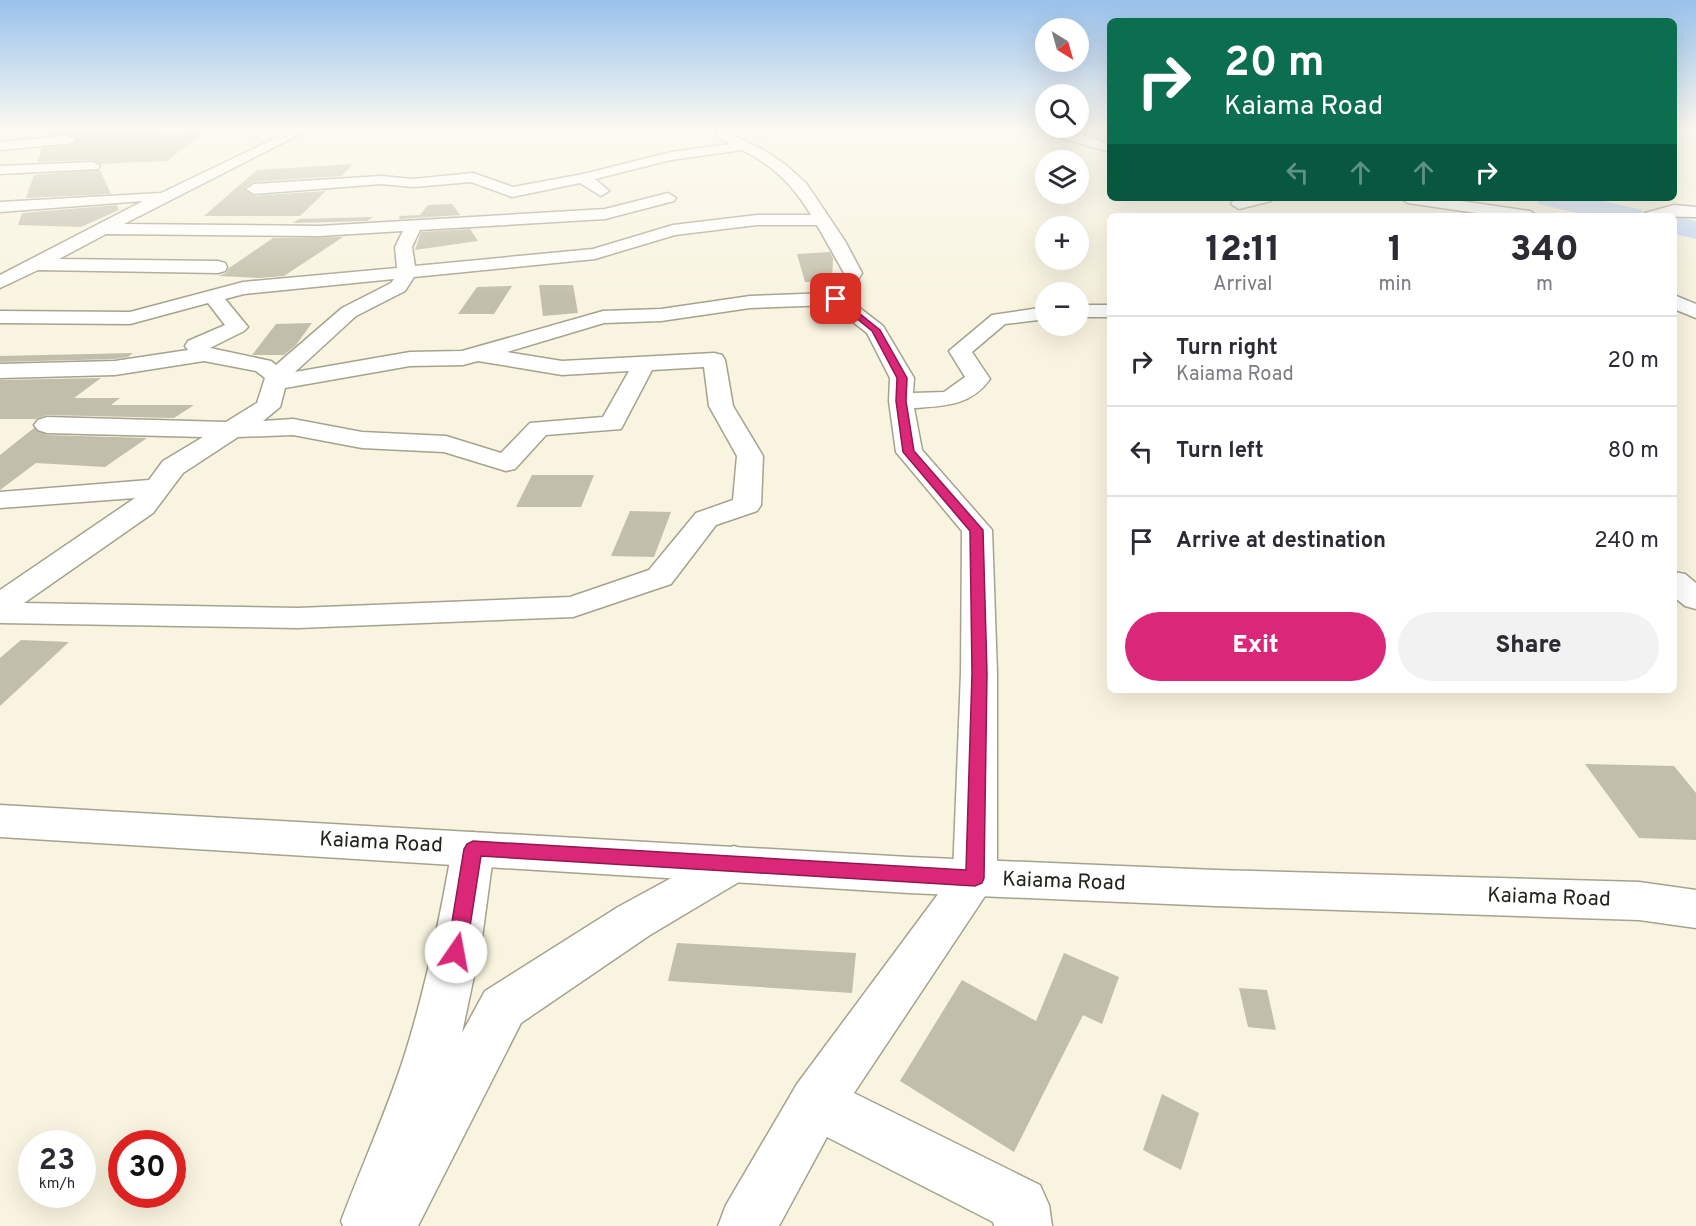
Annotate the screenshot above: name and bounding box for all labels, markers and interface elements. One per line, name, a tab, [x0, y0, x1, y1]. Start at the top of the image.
north arrow	[1035, 18, 1089, 72]
map controls	[1035, 18, 1089, 336]
text: 20 m	[1224, 38, 1325, 91]
icon: right	[1125, 42, 1203, 120]
button: search	[1035, 84, 1089, 138]
text: Kaiama Road	[1224, 90, 1383, 124]
button: layers	[1035, 150, 1089, 204]
icon: left	[1281, 156, 1314, 189]
icon: ahead	[1344, 156, 1377, 189]
icon: ahead	[1407, 156, 1440, 189]
icon: right	[1470, 156, 1503, 189]
button: +	[1035, 216, 1089, 270]
text: 12:11	[1205, 228, 1280, 274]
text: 1	[1388, 228, 1402, 274]
text: 340	[1510, 228, 1579, 274]
text: Arrival	[1213, 272, 1273, 298]
text: min	[1378, 272, 1412, 298]
text: m	[1536, 272, 1553, 298]
pin	[810, 273, 861, 324]
icon: arrive	[819, 282, 852, 315]
button: −	[1035, 282, 1089, 336]
text: Turn right	[1176, 335, 1278, 362]
icon: right	[1125, 345, 1158, 378]
text: 20 m	[1608, 348, 1659, 375]
text: Kaiama Road	[1176, 362, 1294, 388]
icon: left	[1125, 435, 1158, 468]
text: Turn left	[1176, 438, 1264, 465]
text: 80 m	[1608, 438, 1659, 465]
icon: arrive	[1125, 525, 1158, 558]
text: Arrive at destination	[1176, 528, 1386, 555]
text: 240 m	[1594, 528, 1659, 555]
button: Exit	[1125, 612, 1386, 681]
button: Share	[1398, 612, 1659, 681]
street label: Kaiama Road	[319, 826, 443, 860]
street label: Kaiama Road	[1002, 866, 1126, 898]
street label: Kaiama Road	[1487, 882, 1611, 914]
position arrow	[424, 920, 488, 984]
speed limit sign: 30	[108, 1130, 186, 1208]
text: 23	[39, 1143, 75, 1180]
text: km/h	[39, 1175, 75, 1194]

